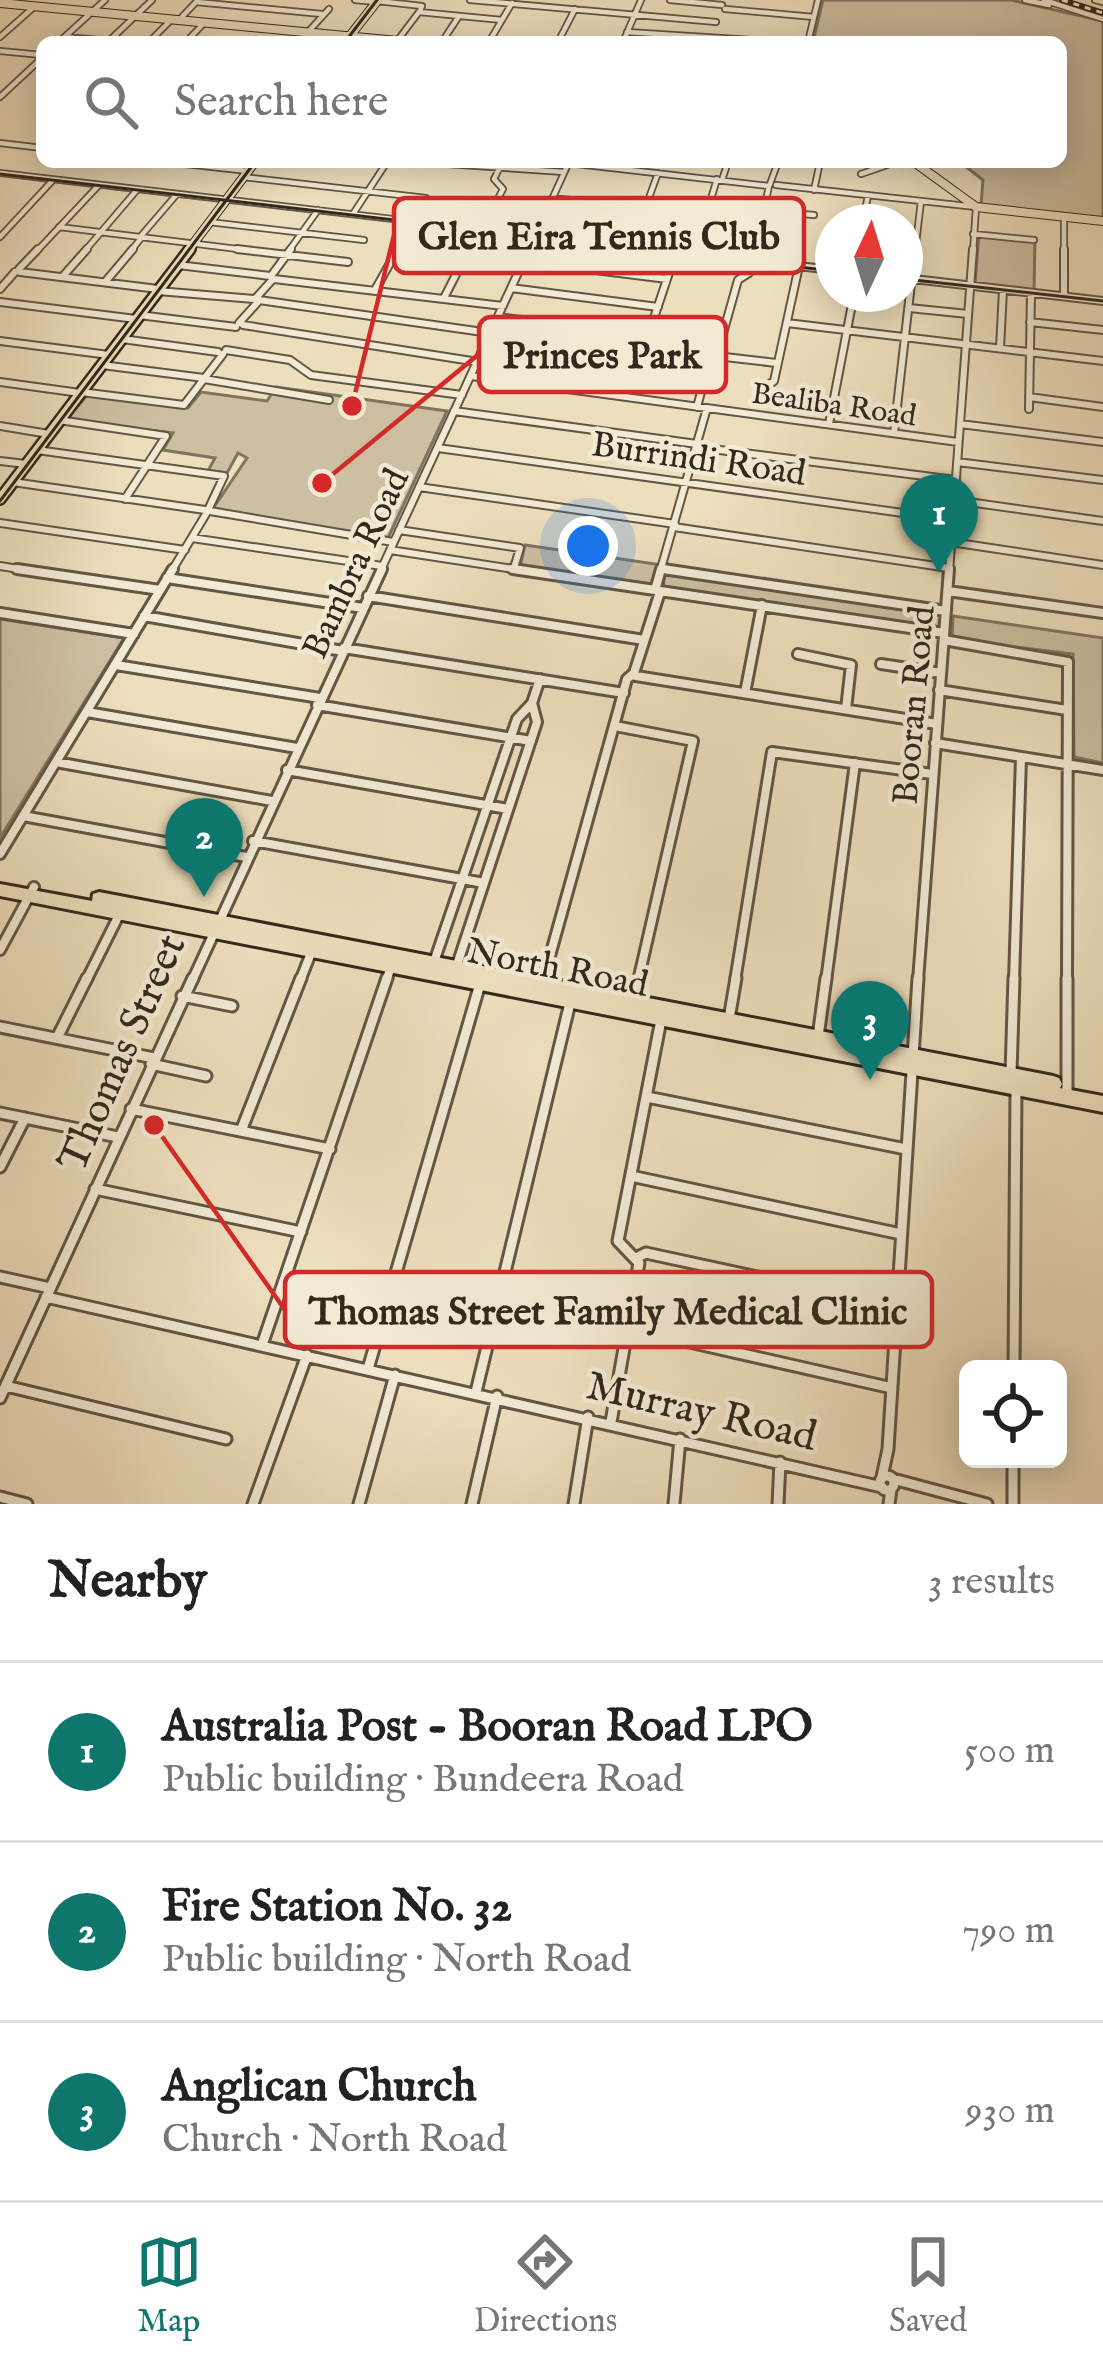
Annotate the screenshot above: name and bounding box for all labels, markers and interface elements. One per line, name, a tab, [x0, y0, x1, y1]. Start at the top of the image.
search box	[36, 36, 1067, 168]
icon: search	[78, 69, 144, 135]
text: Search here	[174, 74, 388, 131]
callout: Glen Eira Tennis Club	[394, 198, 804, 273]
north arrow	[815, 204, 923, 312]
text: Glen Eira Tennis Club	[418, 214, 780, 263]
callout: Princes Park	[479, 317, 726, 392]
text: Princes Park	[502, 333, 703, 382]
street label: Bealiba Road	[749, 376, 920, 436]
street label: Burrindi Road	[589, 422, 809, 498]
street label: Bambra Road	[293, 461, 421, 667]
pin: 1	[900, 474, 978, 573]
your location	[558, 516, 618, 576]
street label: Booran Road	[883, 603, 947, 807]
pin: 2	[165, 798, 243, 897]
street label: Thomas Street	[47, 926, 199, 1180]
street label: North Road	[463, 929, 653, 1009]
pin: 3	[831, 981, 909, 1080]
callout: Thomas Street Family Medical Clinic	[285, 1272, 932, 1347]
text: Thomas Street Family Medical Clinic	[307, 1289, 908, 1338]
street label: Murray Road	[581, 1360, 822, 1465]
map controls	[959, 1360, 1067, 1468]
button: locate	[959, 1360, 1067, 1468]
text: Nearby	[48, 1550, 207, 1615]
text: 3 results	[928, 1558, 1055, 1607]
text: Australia Post - Booran Road LPO	[162, 1699, 813, 1756]
text: 1	[80, 1727, 94, 1776]
text: 500 m	[964, 1727, 1055, 1776]
text: Public building · Bundeera Road	[162, 1756, 684, 1805]
text: Fire Station No. 32	[162, 1879, 512, 1936]
text: 2	[78, 1907, 96, 1956]
text: 790 m	[962, 1907, 1055, 1956]
text: Public building · North Road	[162, 1936, 631, 1985]
text: Anglican Church	[162, 2059, 477, 2116]
text: 3	[80, 2087, 94, 2136]
text: 930 m	[966, 2087, 1055, 2136]
text: Church · North Road	[162, 2116, 507, 2165]
tab: Map	[136, 2229, 202, 2343]
tab: Directions	[474, 2229, 617, 2343]
tab: Saved	[889, 2229, 967, 2343]

